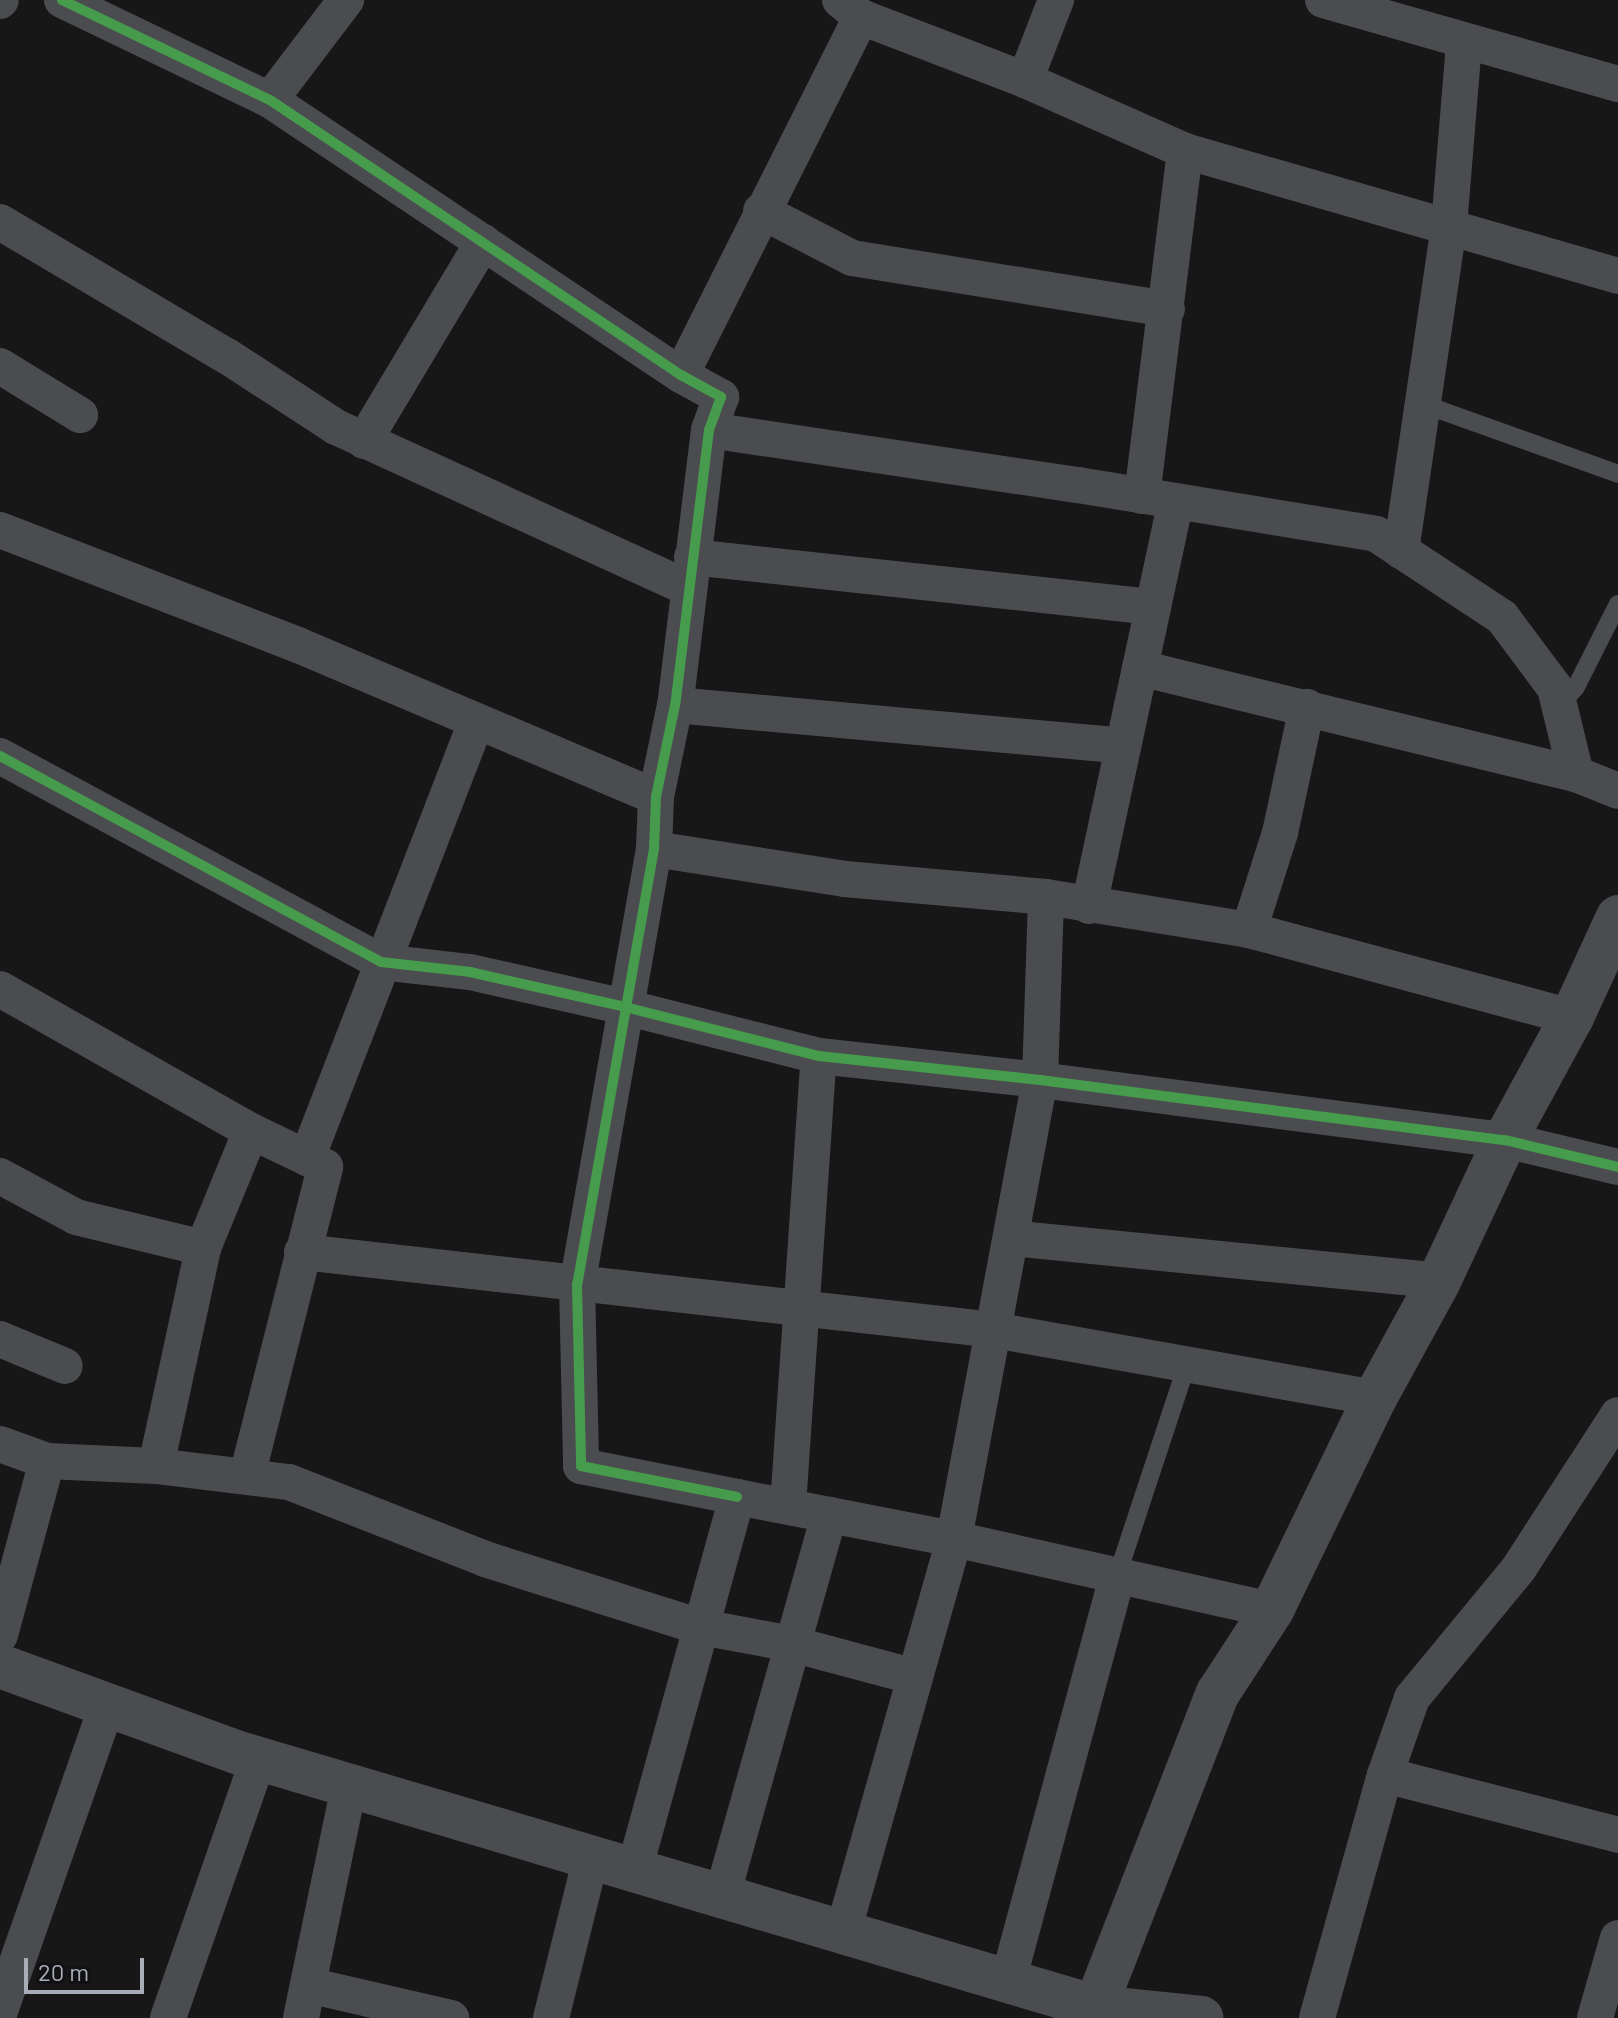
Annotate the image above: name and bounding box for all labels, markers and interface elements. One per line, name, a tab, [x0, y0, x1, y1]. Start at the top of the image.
scale bar	[28, 1942, 148, 1992]
text: 20 m	[38, 1957, 89, 1986]

